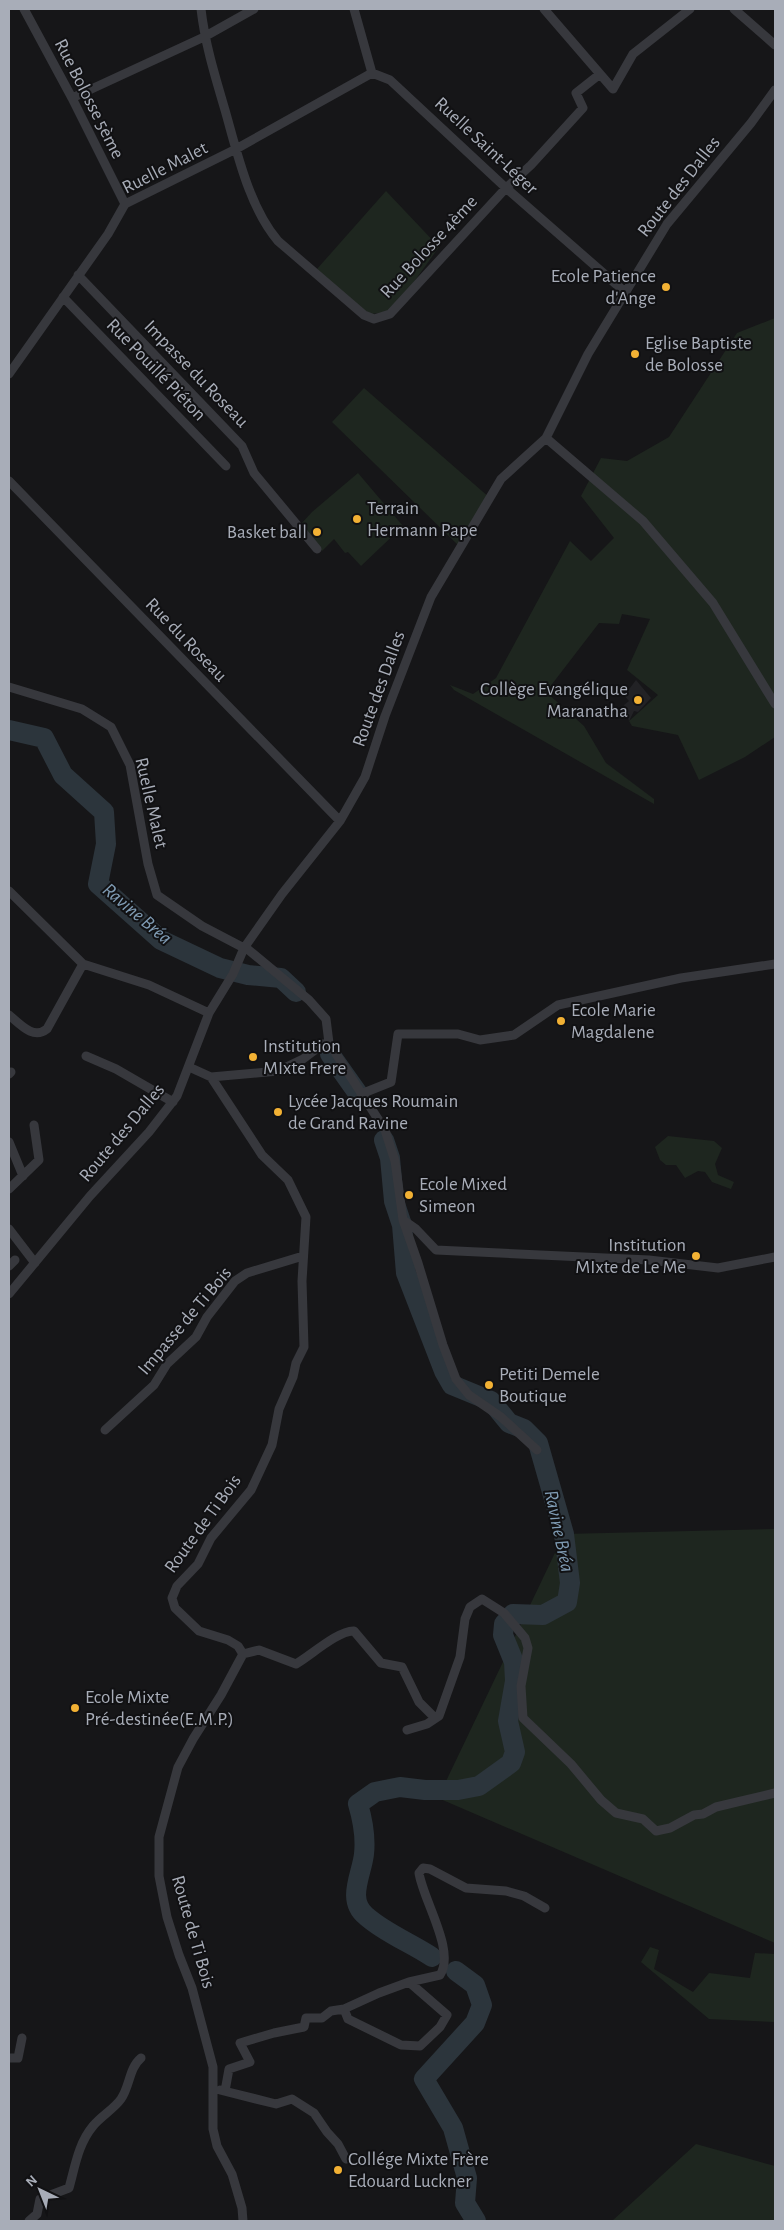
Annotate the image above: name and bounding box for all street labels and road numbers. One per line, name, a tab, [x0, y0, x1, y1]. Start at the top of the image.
street label: Rue Bolosse 5ème	[51, 36, 127, 162]
street label: Ruelle Saint-Léger	[431, 94, 541, 198]
street label: Route des Dalles	[634, 133, 724, 241]
street label: Ruelle Malet	[119, 138, 211, 198]
street label: Rue Bolosse 4ème	[377, 192, 481, 302]
street label: Rue Pouillé Piéton	[103, 315, 209, 425]
street label: Impasse du Roseau	[140, 317, 252, 431]
street label: Rue du Roseau	[142, 595, 231, 686]
street label: Route des Dalles	[349, 629, 409, 749]
street label: Ruelle Malet	[131, 756, 171, 850]
street label: Route des Dalles	[76, 1080, 168, 1186]
street label: Impasse de Ti Bois	[135, 1263, 235, 1379]
street label: Route de Ti Bois	[161, 1471, 245, 1577]
street label: Route de Ti Bois	[168, 1873, 218, 1991]

